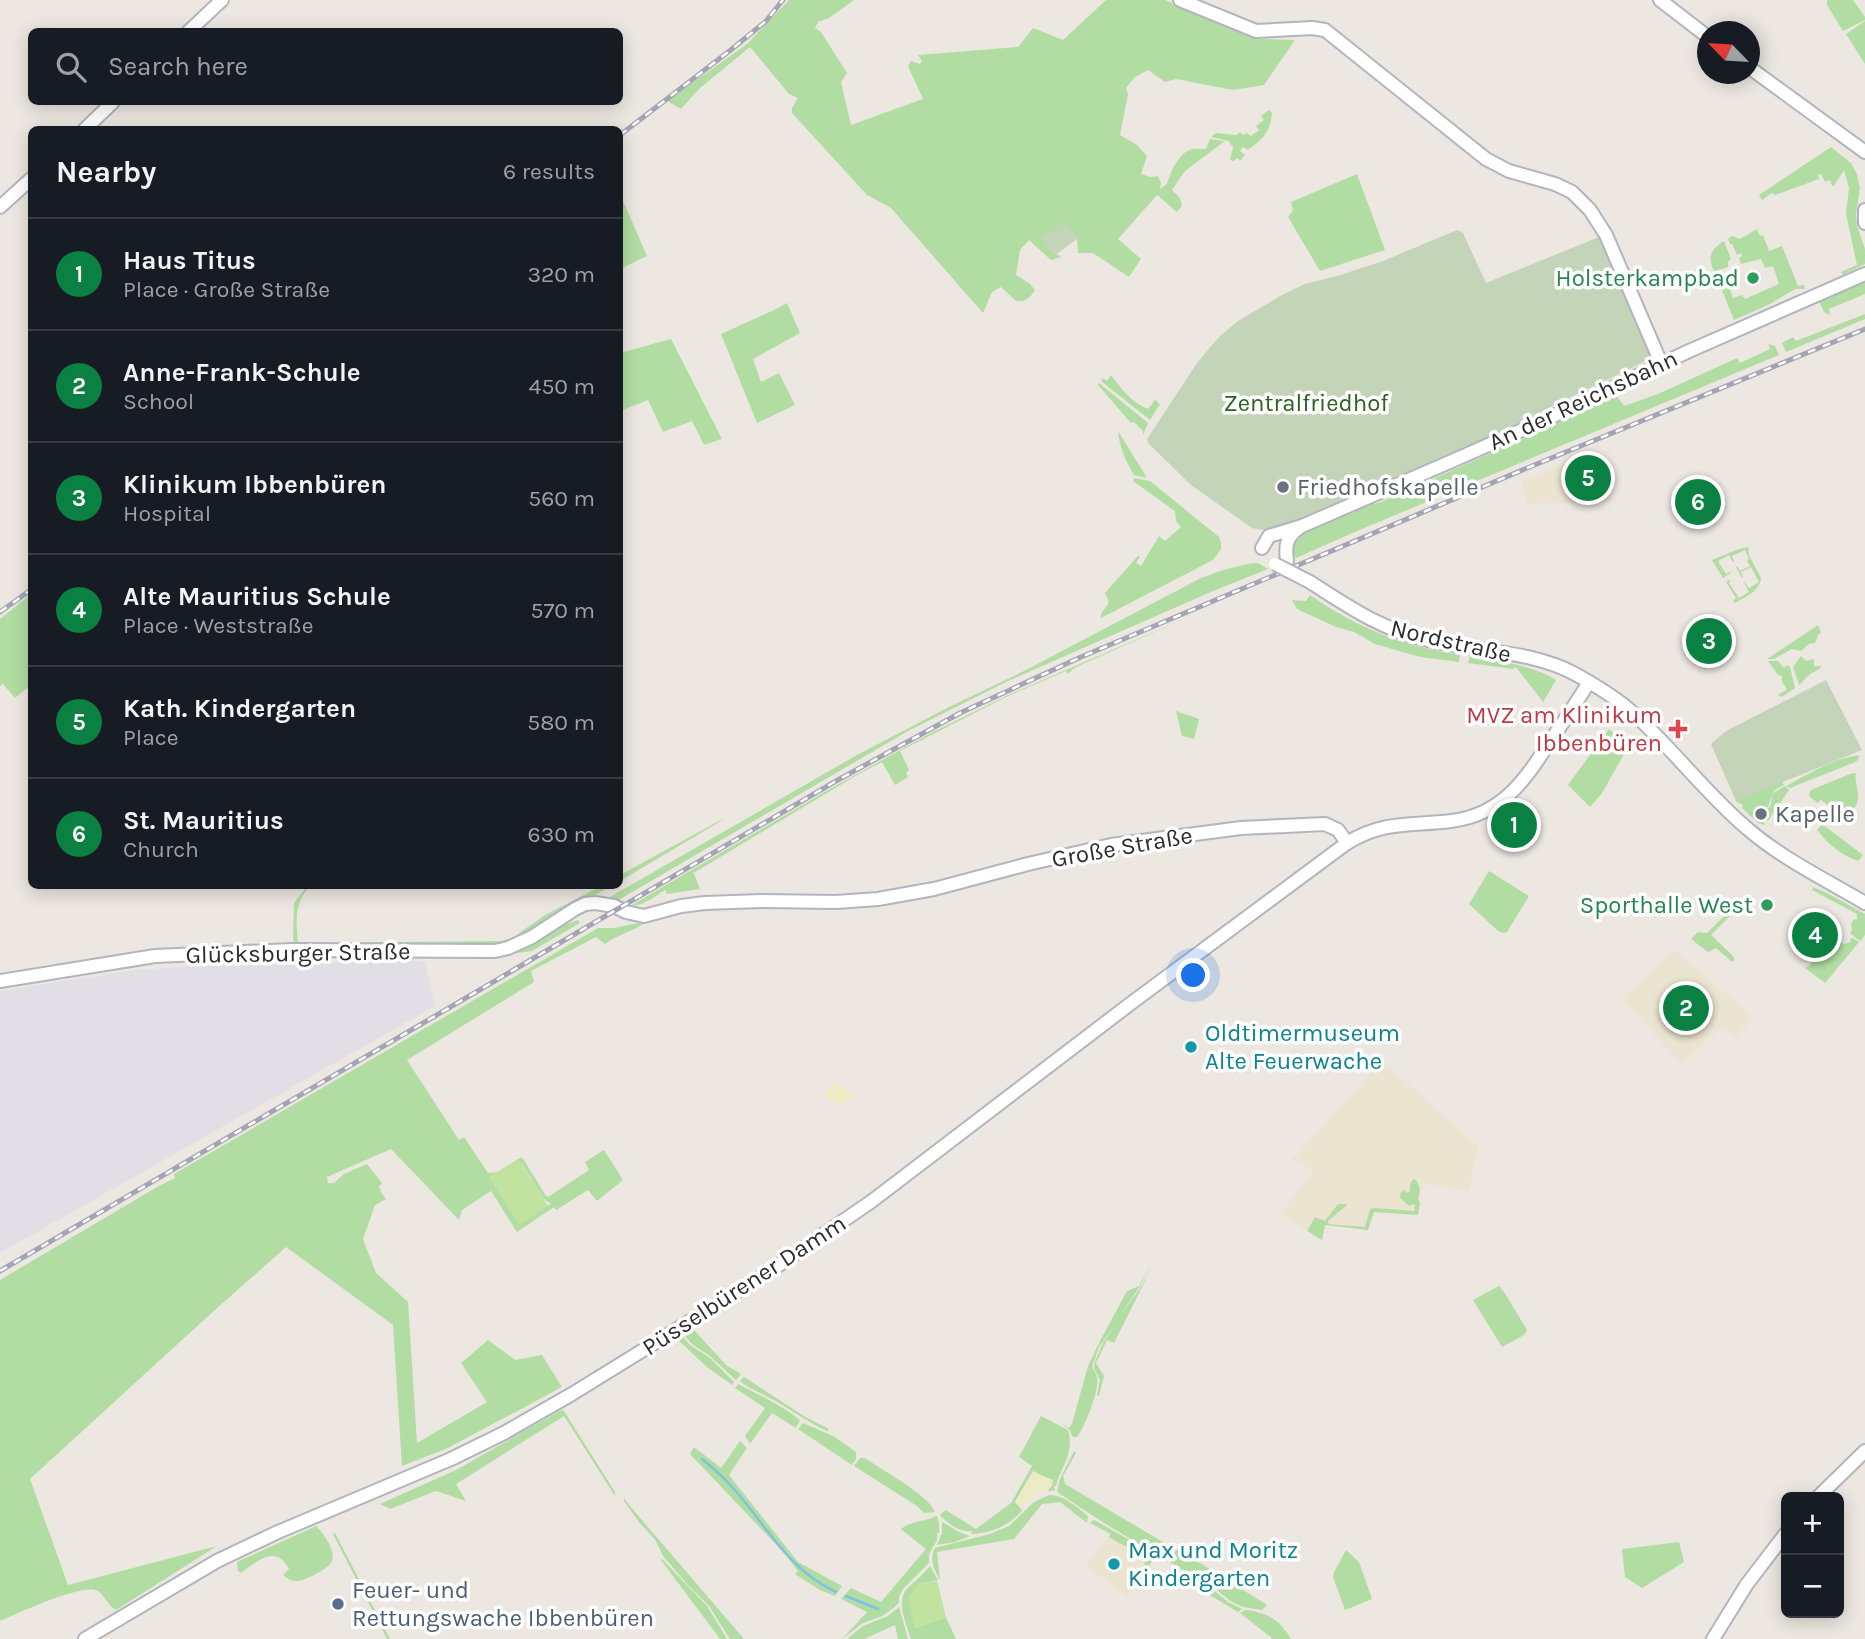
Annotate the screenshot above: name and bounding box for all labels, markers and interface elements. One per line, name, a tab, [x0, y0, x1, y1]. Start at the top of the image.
north arrow	[1697, 21, 1760, 84]
search box	[28, 28, 623, 105]
icon: search	[52, 48, 90, 86]
text: Search here	[108, 51, 248, 82]
text: Nearby	[56, 154, 156, 190]
text: 6 results	[503, 158, 595, 185]
text: Haus Titus	[123, 245, 256, 276]
text: 1	[75, 261, 83, 288]
text: 320 m	[527, 261, 595, 288]
place label: Holsterkampbad	[1556, 264, 1739, 292]
marker: Holsterkampbad	[1745, 270, 1761, 286]
text: Place · Große Straße	[123, 276, 330, 303]
street label: An der Reichsbahn	[1484, 344, 1682, 456]
text: Anne-Frank-Schule	[123, 357, 361, 388]
text: 2	[72, 373, 86, 400]
text: 450 m	[529, 373, 595, 400]
text: School	[123, 388, 194, 415]
park label: Zentralfriedhof	[1223, 389, 1389, 417]
pin: 5	[1565, 452, 1611, 504]
text: Klinikum Ibbenbüren	[123, 469, 386, 500]
place label: Friedhofskapelle	[1297, 473, 1479, 501]
pin: 6	[1675, 476, 1721, 528]
marker: Friedhofskapelle	[1275, 479, 1291, 495]
text: 3	[72, 485, 86, 512]
text: 560 m	[528, 485, 595, 512]
text: Hospital	[123, 500, 211, 527]
text: Alte Mauritius Schule	[123, 581, 391, 612]
text: 4	[72, 597, 86, 624]
text: 570 m	[531, 597, 595, 624]
text: Place · Weststraße	[123, 612, 314, 639]
street label: Nordstraße	[1388, 614, 1514, 668]
pin: 3	[1686, 615, 1732, 667]
text: Kath. Kindergarten	[123, 693, 356, 724]
place label: MVZ am Klinikum Ibbenbüren	[1466, 701, 1662, 757]
text: 5	[72, 709, 86, 736]
text: 580 m	[527, 709, 595, 736]
marker: MVZ am Klinikum Ibbenbüren	[1668, 719, 1688, 739]
text: Place	[123, 724, 179, 751]
pin: 1	[1491, 799, 1537, 851]
place label: Kapelle	[1775, 800, 1855, 828]
text: St. Mauritius	[123, 805, 284, 836]
marker: Kapelle	[1753, 806, 1769, 822]
text: 6	[72, 821, 86, 848]
text: 630 m	[528, 821, 595, 848]
street label: Große Straße	[1049, 821, 1195, 873]
text: Church	[123, 836, 199, 863]
place label: Sporthalle West	[1580, 891, 1753, 919]
marker: Sporthalle West	[1759, 897, 1775, 913]
pin: 4	[1792, 909, 1838, 961]
street label: Glücksburger Straße	[185, 937, 411, 969]
your location	[1176, 958, 1210, 992]
pin: 2	[1663, 982, 1709, 1034]
place label: Oldtimermuseum Alte Feuerwache	[1205, 1019, 1400, 1075]
marker: Oldtimermuseum Alte Feuerwache	[1183, 1039, 1199, 1055]
street label: Püsselbürener Damm	[637, 1209, 851, 1361]
map controls	[1781, 1492, 1844, 1618]
button: +	[1781, 1492, 1844, 1555]
place label: Max und Moritz Kindergarten	[1128, 1536, 1298, 1592]
button: −	[1781, 1555, 1844, 1618]
marker: Max und Moritz Kindergarten	[1106, 1556, 1122, 1572]
place label: Feuer- und Rettungswache Ibbenbüren	[352, 1576, 654, 1632]
marker: Feuer- und Rettungswache Ibbenbüren	[330, 1596, 346, 1612]

